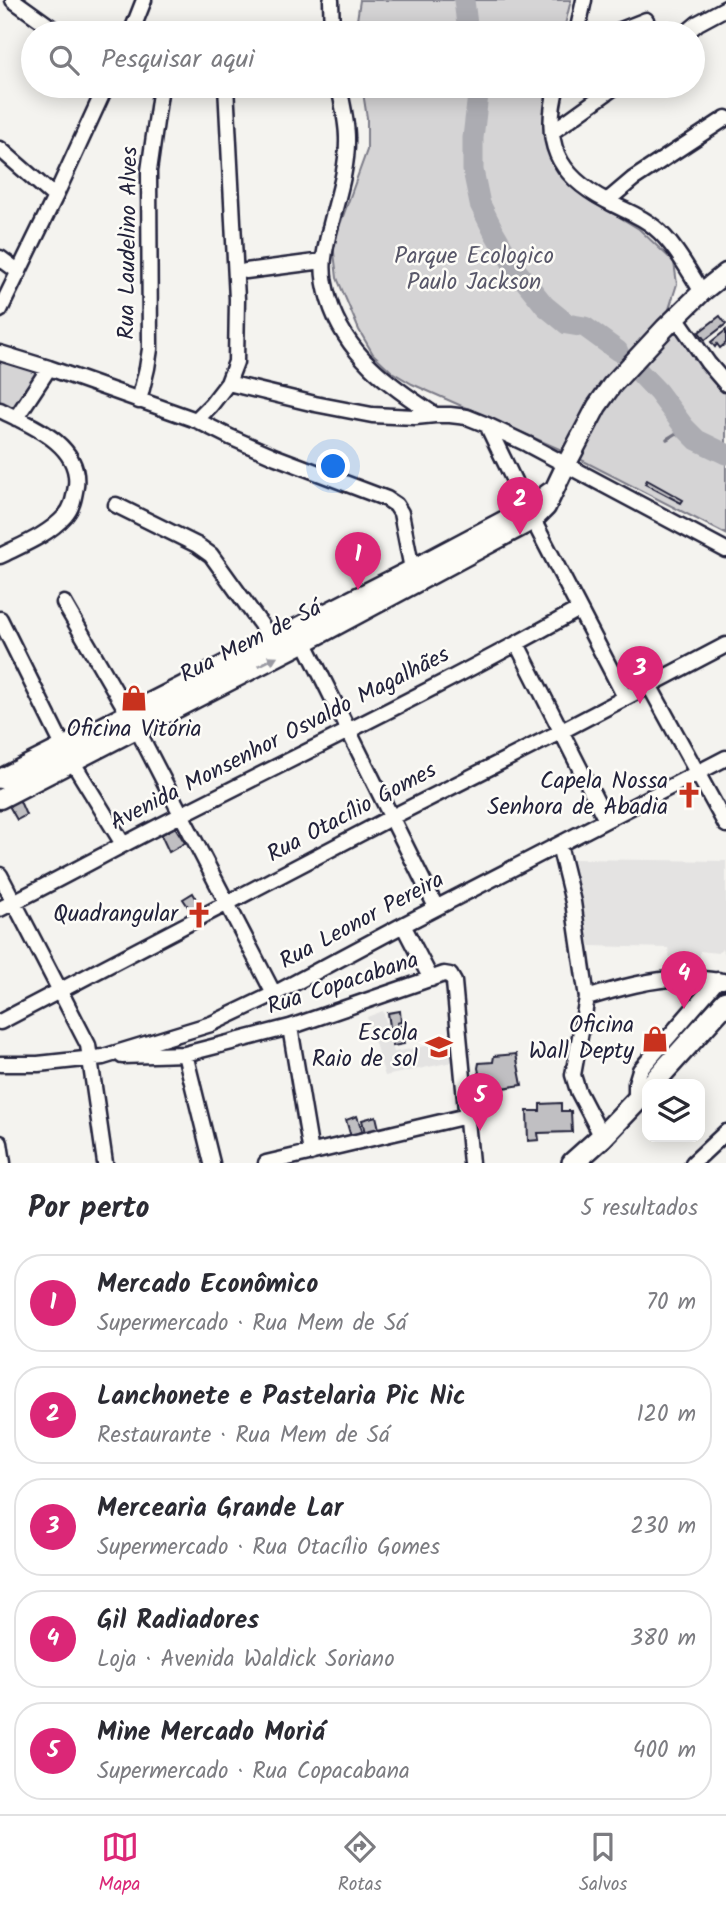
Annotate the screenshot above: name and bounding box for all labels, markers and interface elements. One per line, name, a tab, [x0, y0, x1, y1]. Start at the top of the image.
search box	[21, 21, 705, 98]
text: Pesquisar aqui	[101, 39, 254, 81]
icon: search	[45, 41, 83, 79]
street label: Rua Laudelino Alves	[109, 146, 149, 340]
park label: Parque Ecologico Paulo Jackson	[394, 239, 554, 301]
your location	[316, 449, 350, 483]
pin: 2	[497, 477, 543, 535]
pin: 1	[335, 532, 381, 590]
street label: Rua Mem de Sá	[174, 590, 330, 693]
street label: Avenida Monsenhor Osvaldo Magalhães	[104, 637, 456, 841]
pin: 3	[617, 646, 663, 704]
one-way arrow	[258, 655, 278, 667]
shop icon: Oficina Vitória	[119, 683, 149, 713]
place label: Oficina Vitória	[66, 712, 202, 748]
street label: Rua Otacílio Gomes	[261, 753, 443, 873]
place label: Capela Nossa Senhora de Abadia	[487, 764, 668, 826]
church icon: Capela Nossa Senhora de Abadia	[674, 780, 704, 810]
street label: Rua Leonor Pereira	[273, 862, 451, 980]
place label: Quadrangular	[53, 897, 179, 933]
church icon: Quadrangular	[184, 900, 214, 930]
street label: Rua Copacabana	[263, 943, 423, 1025]
pin: 4	[661, 951, 707, 1009]
place label: Oficina Wall Depty	[529, 1008, 634, 1070]
place label: Escola Raio de sol	[312, 1016, 418, 1078]
shop icon: Oficina Wall Depty	[640, 1024, 670, 1054]
school or university icon: Escola Raio de sol	[424, 1032, 454, 1062]
pin: 5	[457, 1073, 503, 1131]
map controls	[642, 1079, 705, 1142]
button: layers	[642, 1079, 705, 1142]
text: Por perto	[28, 1185, 149, 1233]
text: 5 resultados	[581, 1191, 698, 1227]
text: Mercado Econômico	[97, 1264, 318, 1306]
text: 1	[50, 1285, 56, 1321]
text: 70 m	[646, 1285, 696, 1321]
text: Supermercado · Rua Mem de Sá	[97, 1306, 407, 1342]
text: Lanchonete e Pastelaria Pic Nic	[97, 1376, 466, 1418]
text: 2	[46, 1397, 60, 1433]
text: 120 m	[636, 1397, 696, 1433]
text: Restaurante · Rua Mem de Sá	[97, 1418, 390, 1454]
text: Mercearia Grande Lar	[97, 1488, 343, 1530]
text: 3	[47, 1509, 59, 1545]
text: 230 m	[630, 1509, 696, 1545]
text: Supermercado · Rua Otacílio Gomes	[97, 1530, 440, 1566]
text: Gil Radiadores	[97, 1600, 259, 1642]
text: 4	[47, 1621, 59, 1657]
text: 380 m	[630, 1621, 696, 1657]
text: Loja · Avenida Waldick Soriano	[97, 1642, 395, 1678]
text: Mine Mercado Moriá	[97, 1712, 325, 1754]
text: 5	[47, 1733, 59, 1769]
text: 400 m	[633, 1733, 696, 1769]
text: Supermercado · Rua Copacabana	[97, 1754, 410, 1790]
tab: Mapa	[99, 1828, 141, 1900]
tab: Rotas	[338, 1828, 382, 1900]
tab: Salvos	[579, 1828, 627, 1900]

